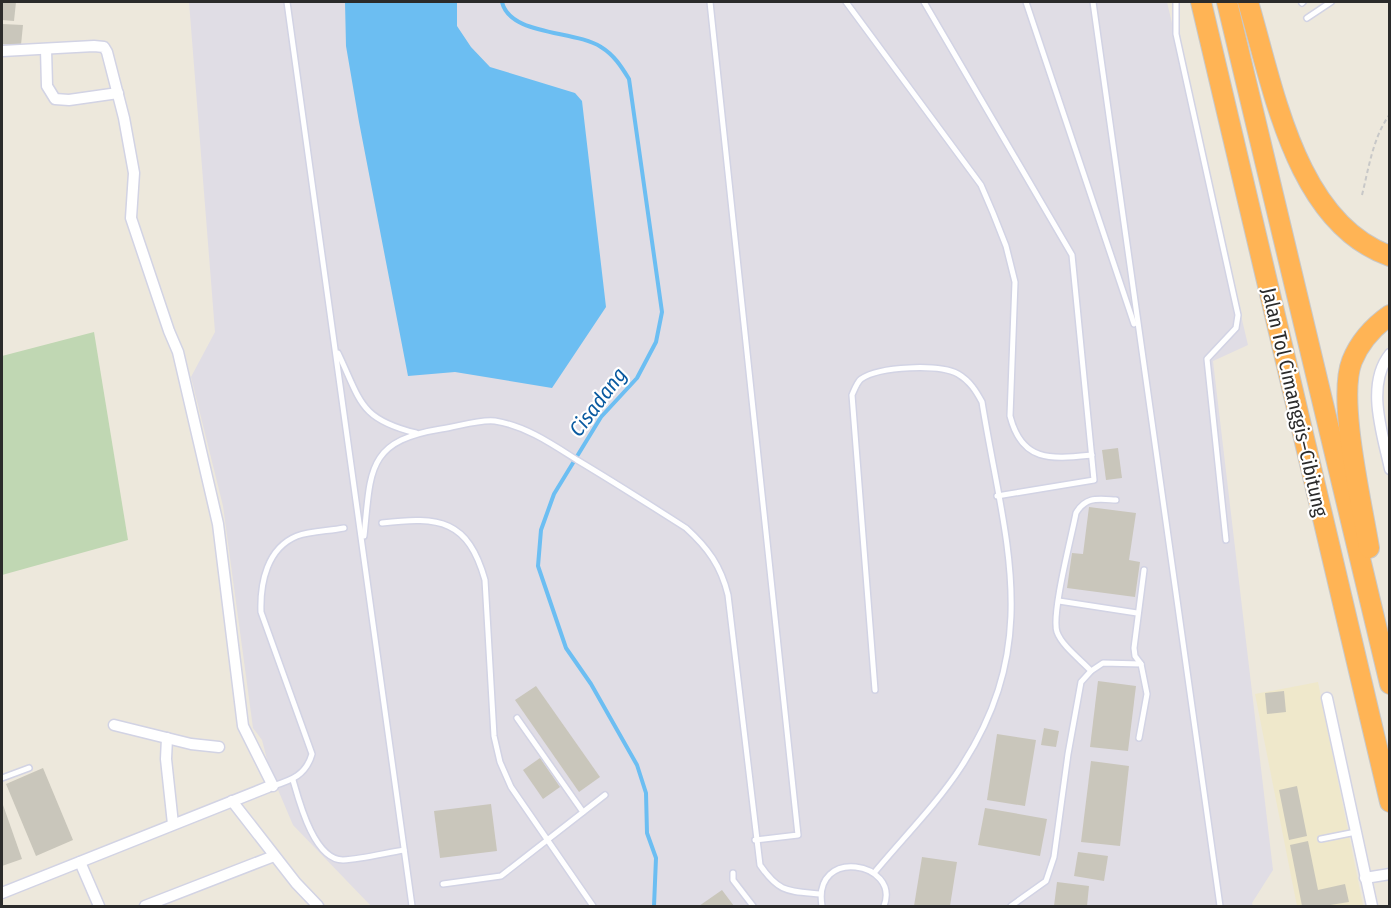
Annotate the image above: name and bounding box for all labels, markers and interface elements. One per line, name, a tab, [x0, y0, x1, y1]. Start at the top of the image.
street label: Jalan Tol Cimanggis–Cibitung	[1257, 285, 1333, 519]
water label: Cisadang	[564, 362, 632, 442]

